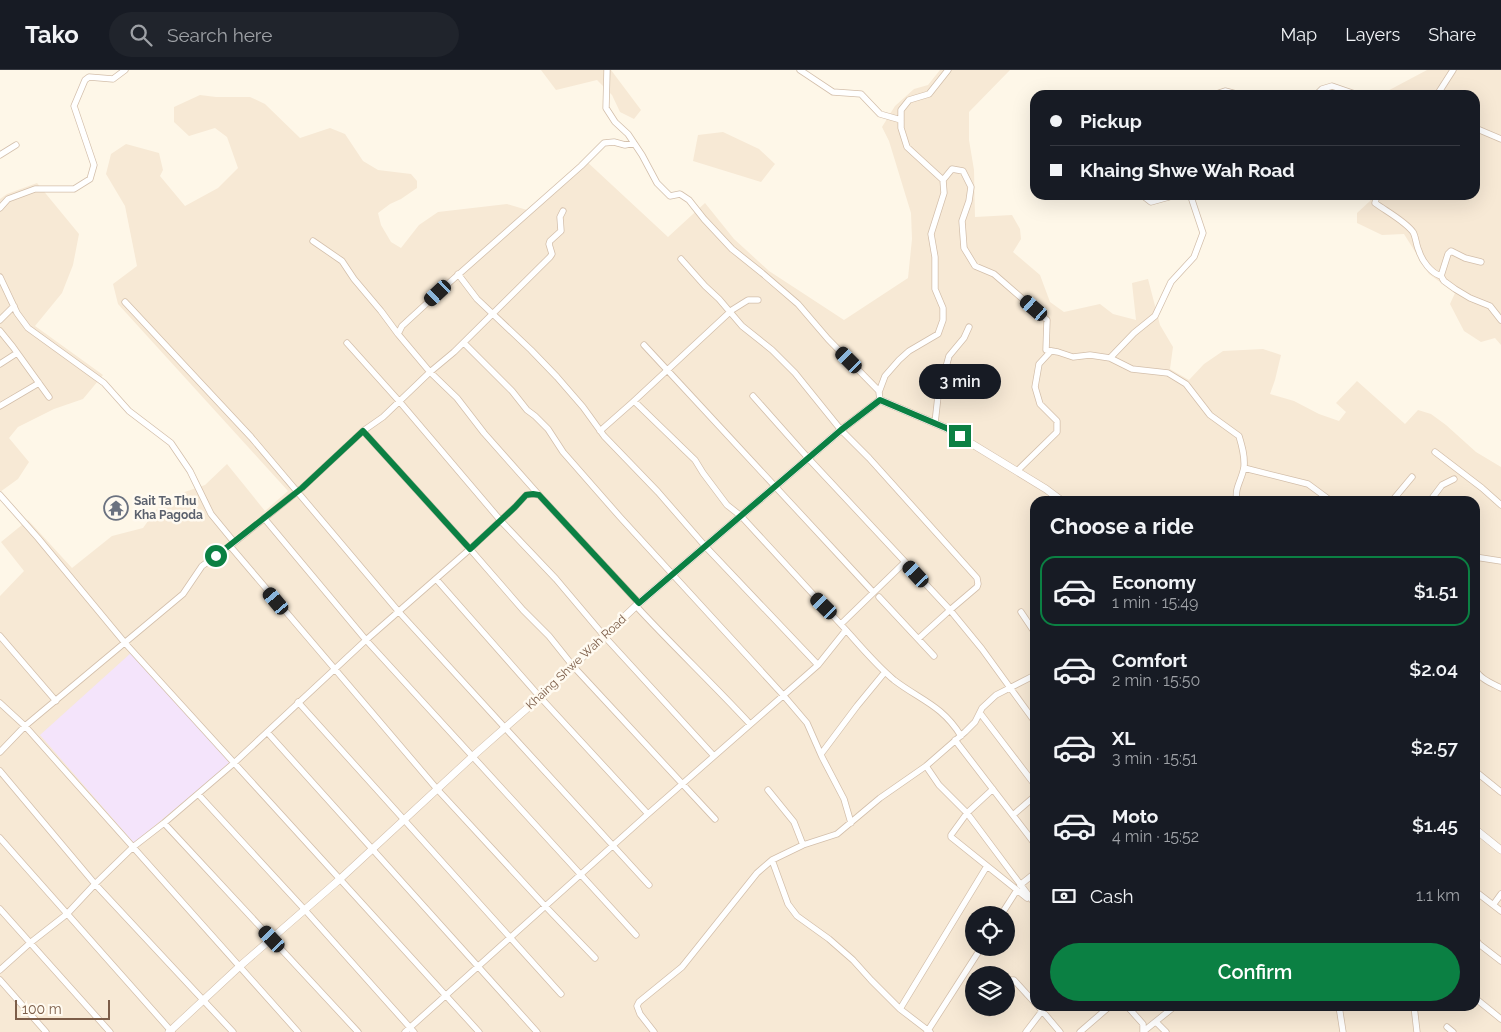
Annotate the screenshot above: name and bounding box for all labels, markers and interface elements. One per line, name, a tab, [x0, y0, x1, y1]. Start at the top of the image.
search box	[109, 12, 459, 57]
text: Tako	[25, 20, 79, 49]
icon: search	[127, 21, 155, 49]
text: Search here	[167, 24, 272, 46]
text: Map	[1281, 24, 1317, 45]
text: Layers	[1345, 24, 1400, 45]
text: Share	[1428, 24, 1476, 45]
text: Pickup	[1080, 110, 1142, 132]
text: Khaing Shwe Wah Road	[1080, 159, 1295, 181]
car	[421, 277, 454, 309]
car	[1017, 292, 1050, 324]
car	[833, 344, 864, 376]
callout: 3 min	[919, 364, 1001, 398]
text: 3 min	[940, 372, 981, 391]
route end	[949, 425, 971, 447]
place label: Sait Ta Thu Kha Pagoda	[134, 494, 203, 522]
temple icon: Sait Ta Thu Kha Pagoda	[103, 495, 129, 521]
text: Choose a ride	[1050, 513, 1194, 539]
route start	[205, 545, 227, 567]
car	[900, 558, 931, 590]
icon: car	[1052, 569, 1097, 614]
text: Economy	[1112, 571, 1196, 593]
text: $1.51	[1414, 580, 1458, 602]
car	[260, 585, 291, 617]
car	[808, 590, 839, 622]
text: 1 min · 15:49	[1112, 593, 1198, 612]
street label: Khaing Shwe Wah Road	[523, 612, 629, 712]
icon: car	[1052, 647, 1097, 692]
text: Comfort	[1112, 649, 1187, 671]
text: $2.04	[1409, 658, 1458, 680]
text: 2 min · 15:50	[1112, 671, 1200, 690]
icon: car	[1052, 725, 1097, 770]
text: XL	[1112, 727, 1135, 749]
text: $2.57	[1411, 736, 1458, 758]
text: 3 min · 15:51	[1112, 749, 1197, 768]
icon: car	[1052, 803, 1097, 848]
text: Moto	[1112, 805, 1158, 827]
text: $1.45	[1412, 814, 1458, 836]
text: 4 min · 15:52	[1112, 827, 1199, 846]
icon: cash	[1050, 882, 1078, 910]
text: Cash	[1090, 885, 1134, 907]
text: 1.1 km	[1416, 886, 1460, 905]
map controls	[965, 906, 1015, 1016]
button: locate	[965, 906, 1015, 956]
car	[256, 923, 287, 955]
button: Confirm	[1050, 943, 1460, 1001]
button: layers	[965, 966, 1015, 1016]
scale bar	[15, 997, 110, 1020]
text: 100 m	[22, 1001, 62, 1017]

